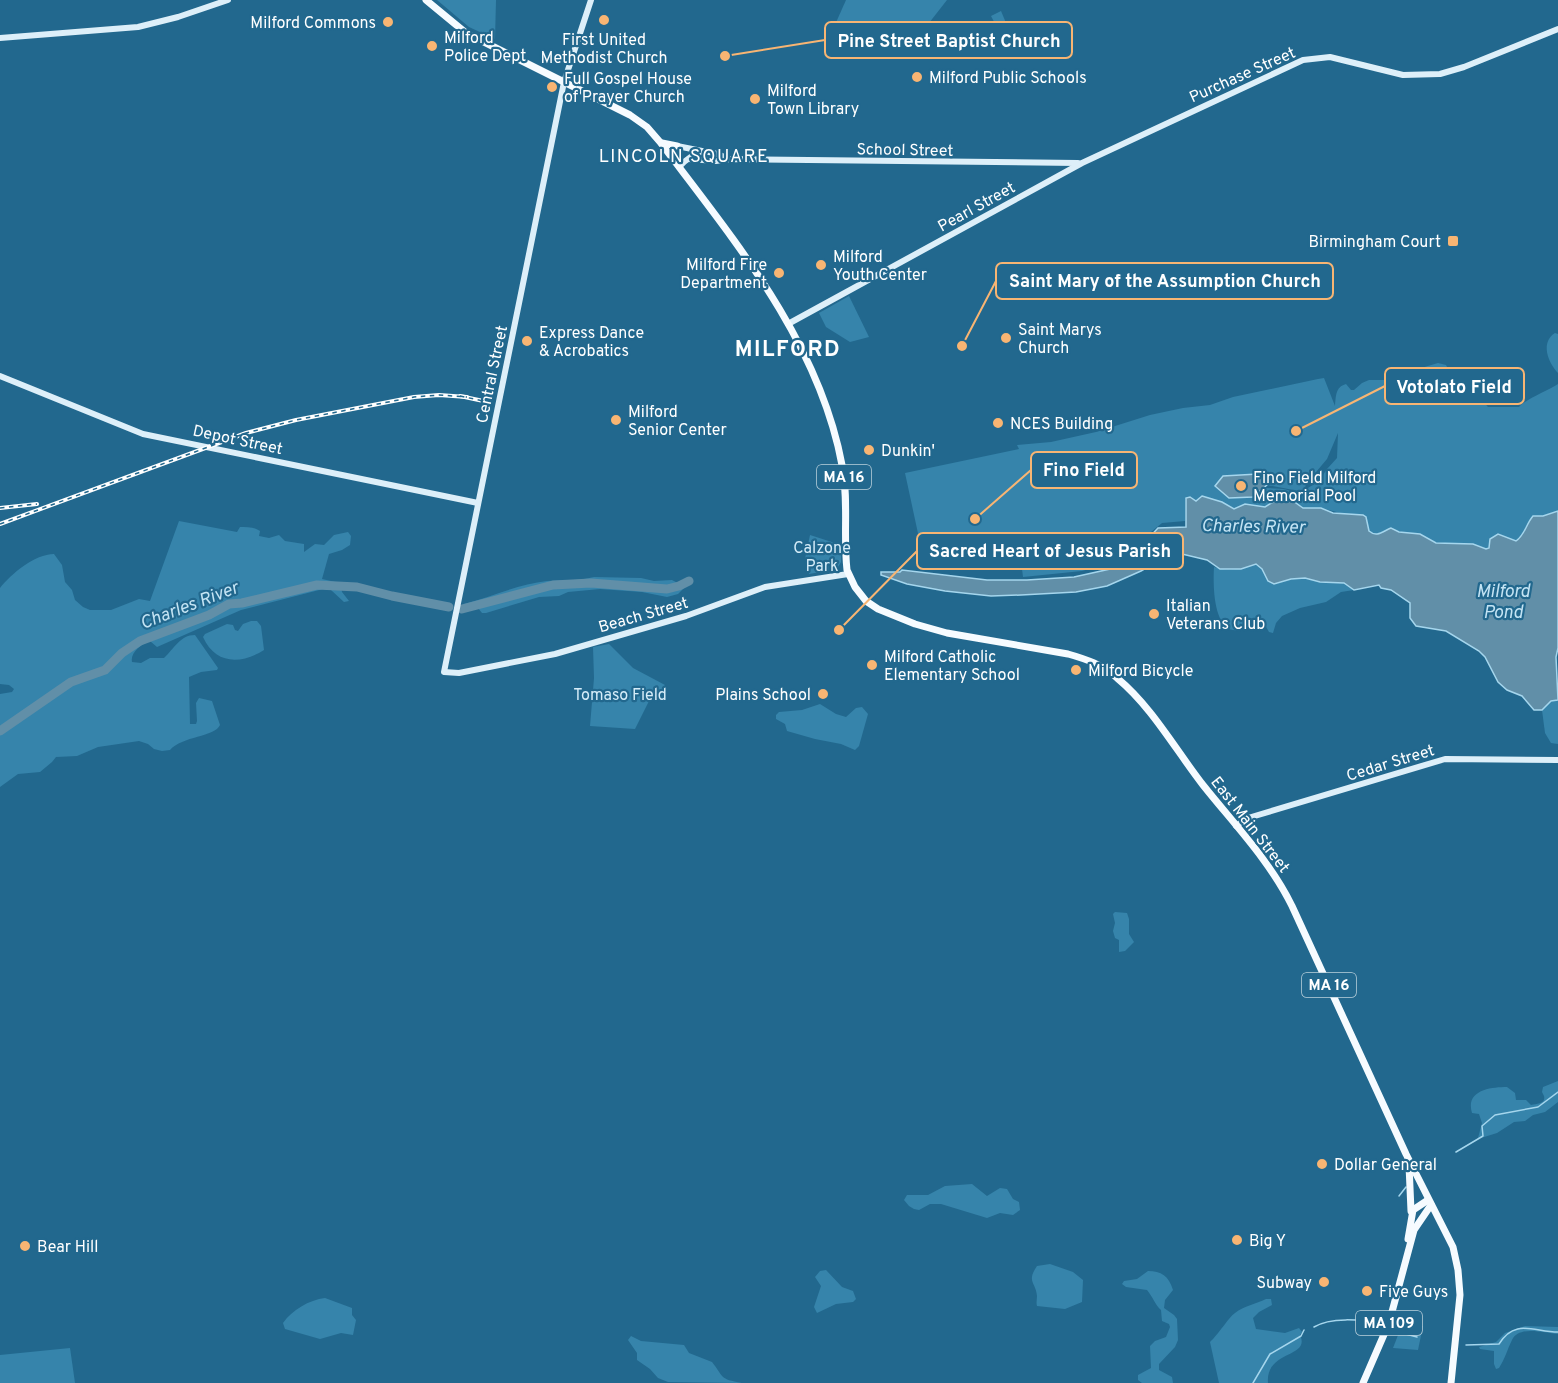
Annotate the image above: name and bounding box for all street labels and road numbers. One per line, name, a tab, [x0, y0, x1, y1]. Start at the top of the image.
street label: Purchase Street	[1187, 43, 1299, 108]
street label: School Street	[856, 140, 953, 162]
street label: Pearl Street	[935, 178, 1019, 237]
street label: Central Street	[473, 324, 513, 425]
street label: Depot Street	[191, 422, 284, 460]
road number: MA 16	[817, 465, 871, 489]
street label: Beach Street	[596, 594, 691, 638]
street label: Cedar Street	[1344, 741, 1437, 787]
street label: East Main Street	[1206, 773, 1293, 877]
road number: MA 16	[1302, 973, 1356, 997]
road number: MA 109	[1356, 1311, 1422, 1335]

